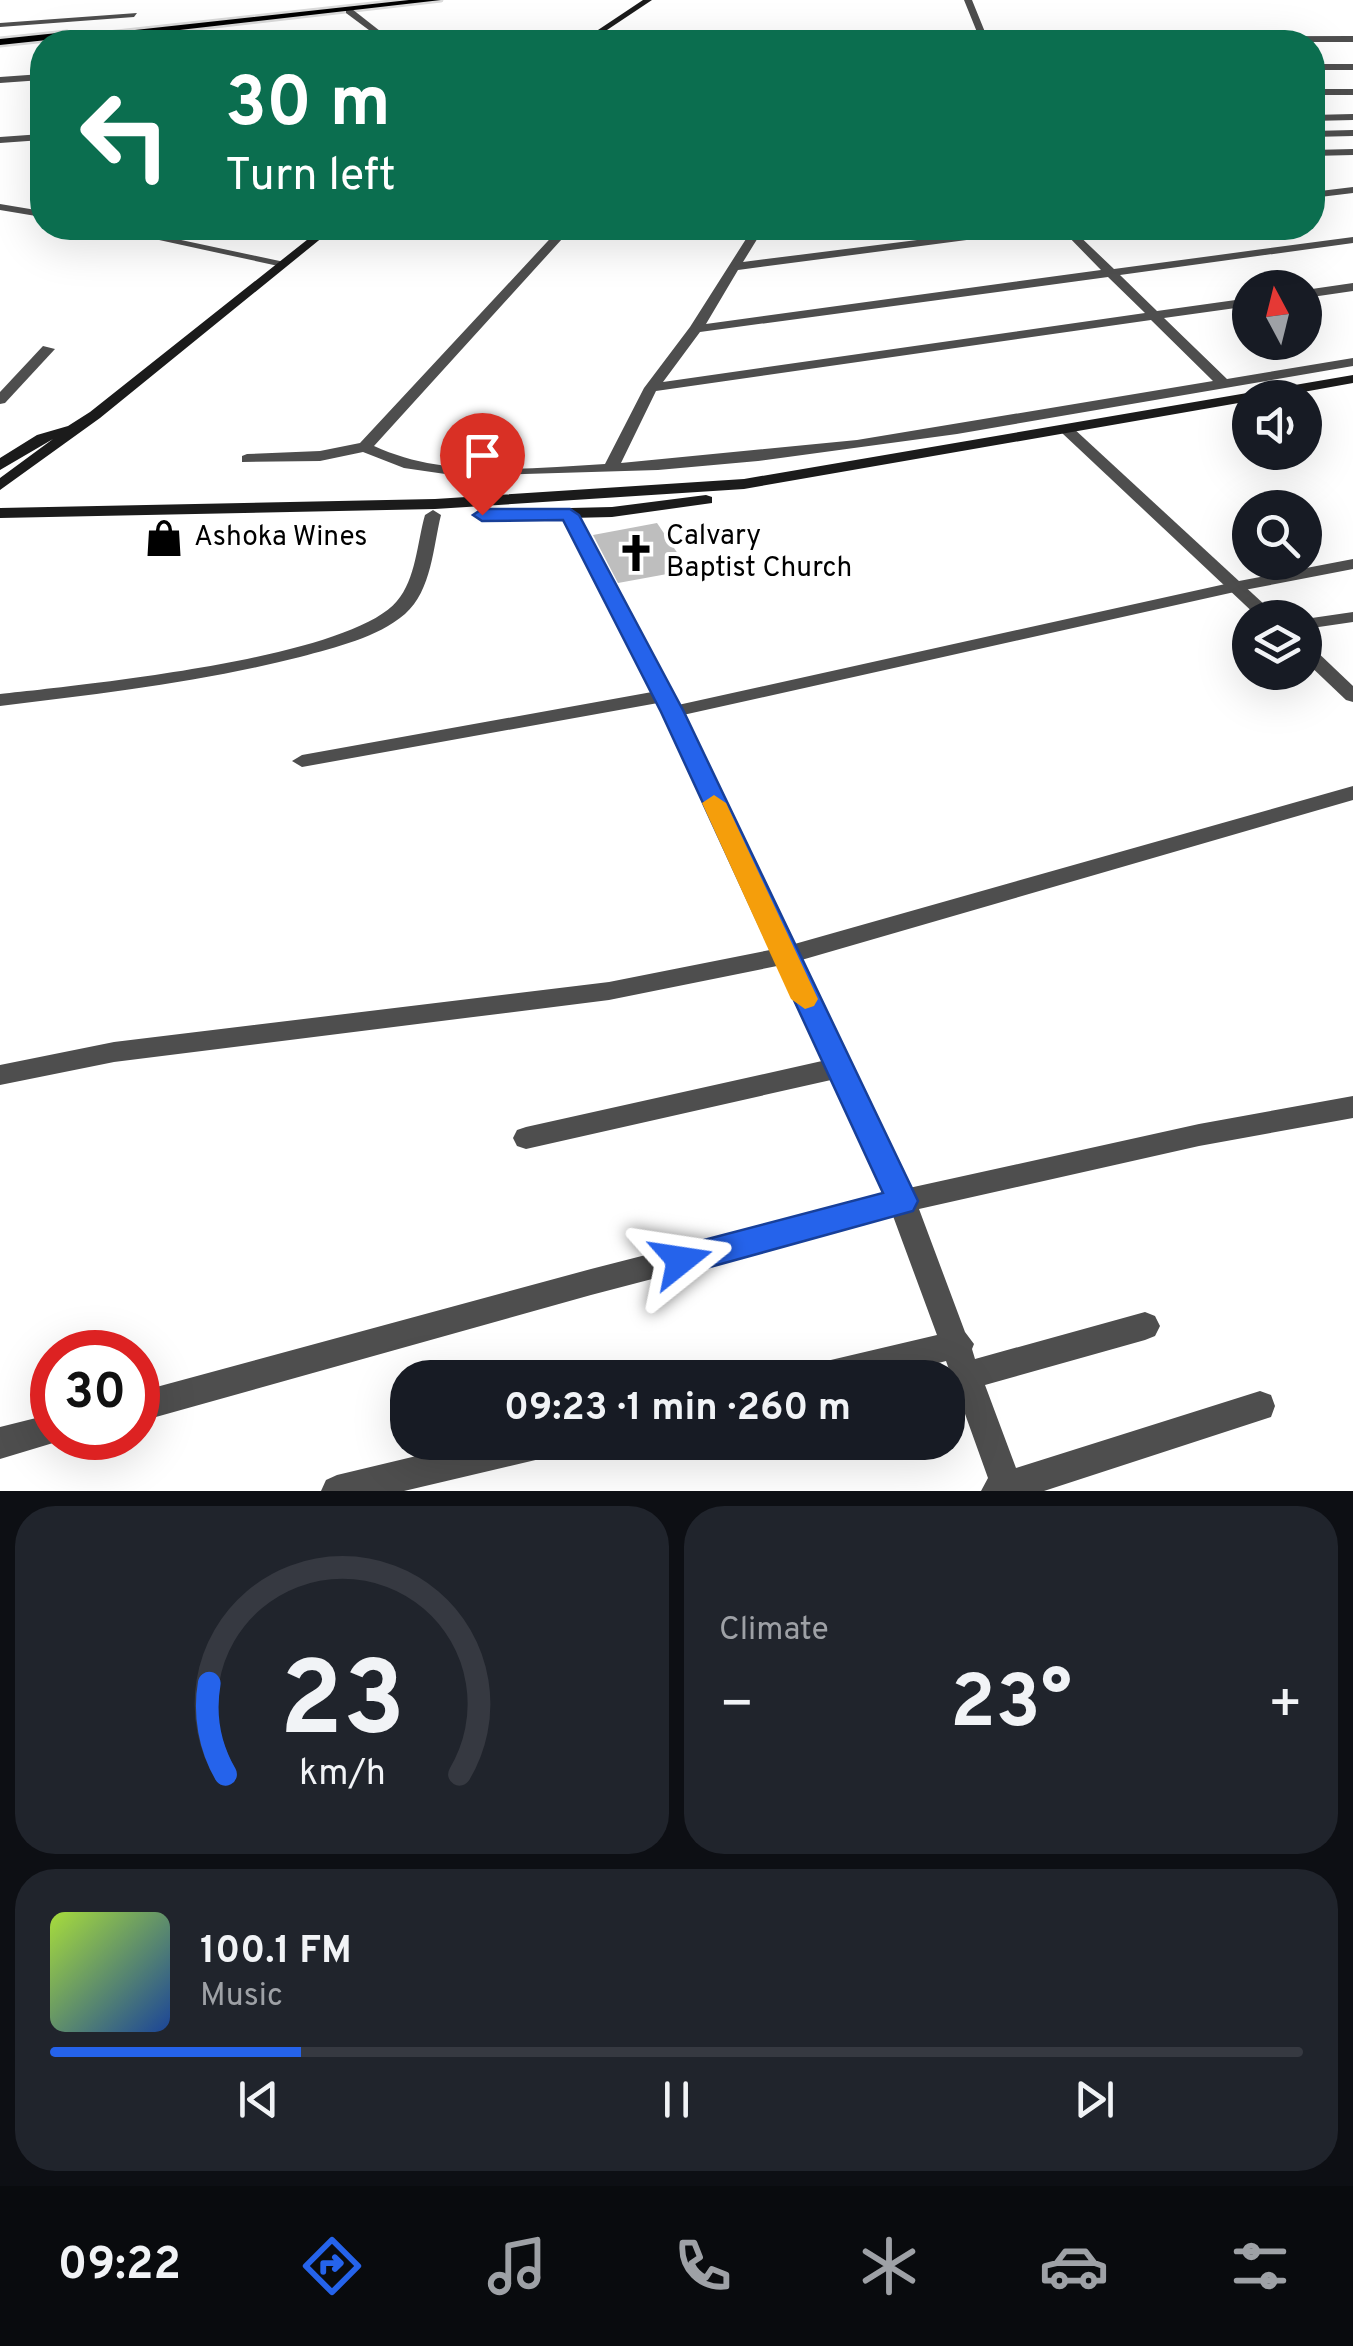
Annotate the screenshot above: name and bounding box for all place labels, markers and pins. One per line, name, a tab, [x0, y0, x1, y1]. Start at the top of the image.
pin	[440, 413, 525, 516]
shop icon: Ashoka Wines	[143, 517, 185, 559]
place label: Calvary Baptist Church	[666, 519, 852, 587]
place label: Ashoka Wines	[194, 520, 367, 556]
church icon: Calvary Baptist Church	[615, 532, 657, 574]

